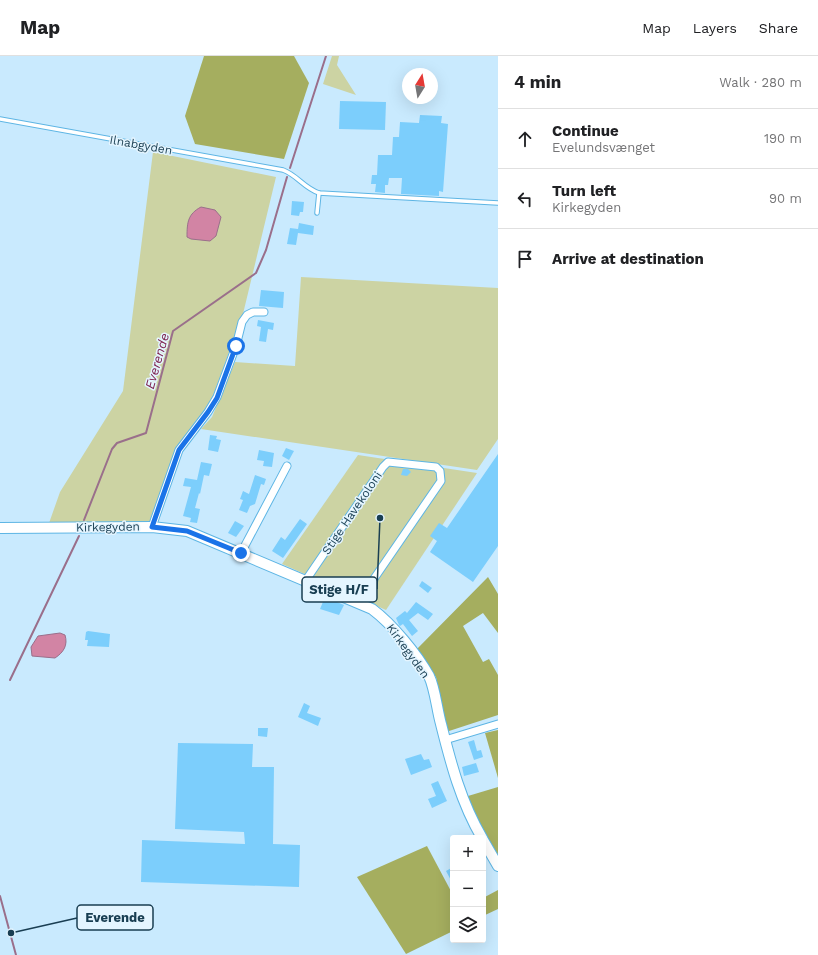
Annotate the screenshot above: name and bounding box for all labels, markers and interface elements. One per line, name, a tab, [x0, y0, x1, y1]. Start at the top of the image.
text: Map	[20, 16, 60, 39]
text: Map	[642, 20, 671, 36]
text: Layers	[693, 20, 737, 36]
text: Share	[759, 20, 798, 36]
north arrow	[402, 68, 438, 104]
text: 4 min	[514, 72, 561, 92]
text: Walk · 280 m	[719, 75, 802, 90]
text: Continue	[552, 122, 619, 140]
icon: ahead	[514, 128, 536, 150]
text: 190 m	[764, 131, 802, 146]
street label: Ilnabgyden	[109, 133, 173, 157]
text: Evelundsvænget	[552, 140, 655, 155]
text: Turn left	[552, 182, 616, 200]
icon: left	[514, 188, 536, 210]
text: 90 m	[769, 191, 802, 206]
text: Kirkegyden	[552, 200, 621, 215]
icon: arrive	[514, 248, 536, 270]
text: Arrive at destination	[552, 250, 704, 268]
water label: Everende	[142, 331, 172, 391]
route start	[227, 337, 245, 355]
street label: Stige Havekoloni	[319, 469, 385, 557]
street label: Kirkegyden	[76, 519, 140, 535]
route end	[232, 544, 250, 562]
callout: Stige H/F	[302, 577, 377, 602]
text: Stige H/F	[309, 582, 369, 597]
street label: Kirkegyden	[384, 621, 432, 681]
map controls	[450, 835, 486, 943]
button: +	[450, 835, 486, 871]
button: −	[450, 871, 486, 907]
callout: Everende	[77, 905, 153, 930]
button: layers	[450, 907, 486, 943]
text: Everende	[85, 910, 145, 925]

